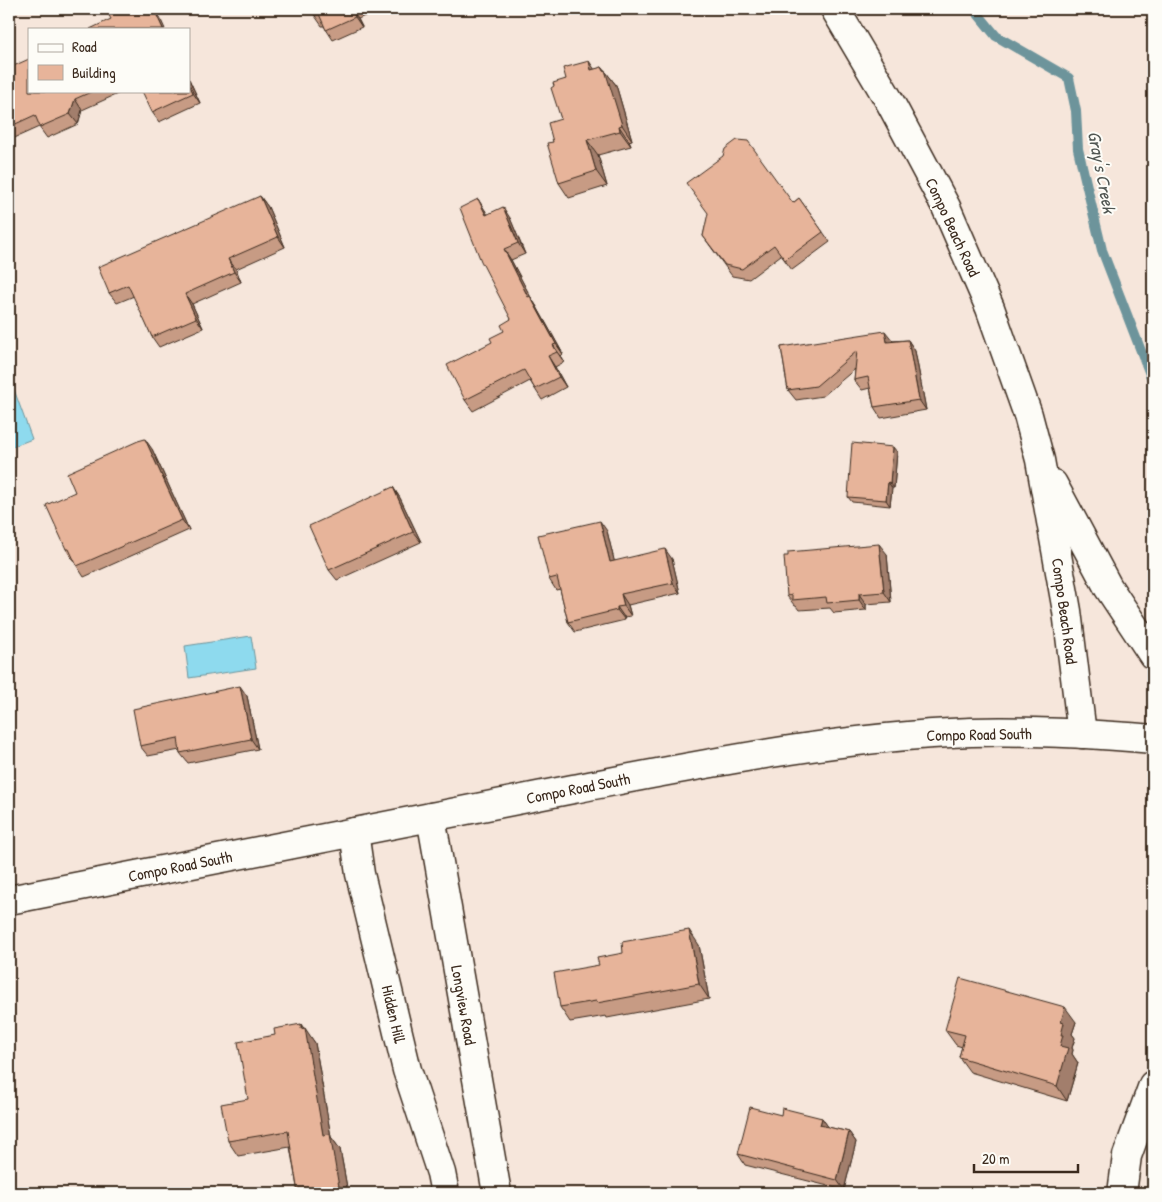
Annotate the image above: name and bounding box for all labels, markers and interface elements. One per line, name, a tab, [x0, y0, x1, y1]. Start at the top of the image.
legend	[28, 28, 190, 92]
text: Road	[72, 36, 97, 57]
text: Building	[72, 62, 116, 83]
water label: Gray's Creek	[1082, 129, 1122, 217]
street label: Compo Beach Road	[920, 174, 986, 280]
street label: Compo Beach Road	[1047, 557, 1083, 665]
street label: Compo Road South	[926, 722, 1032, 746]
street label: Compo Road South	[524, 767, 632, 809]
street label: Compo Road South	[126, 845, 234, 887]
street label: Longview Road	[446, 963, 482, 1047]
street label: Hidden Hill	[377, 983, 411, 1045]
scale bar	[974, 1142, 1078, 1174]
text: 20 m	[982, 1148, 1009, 1169]

